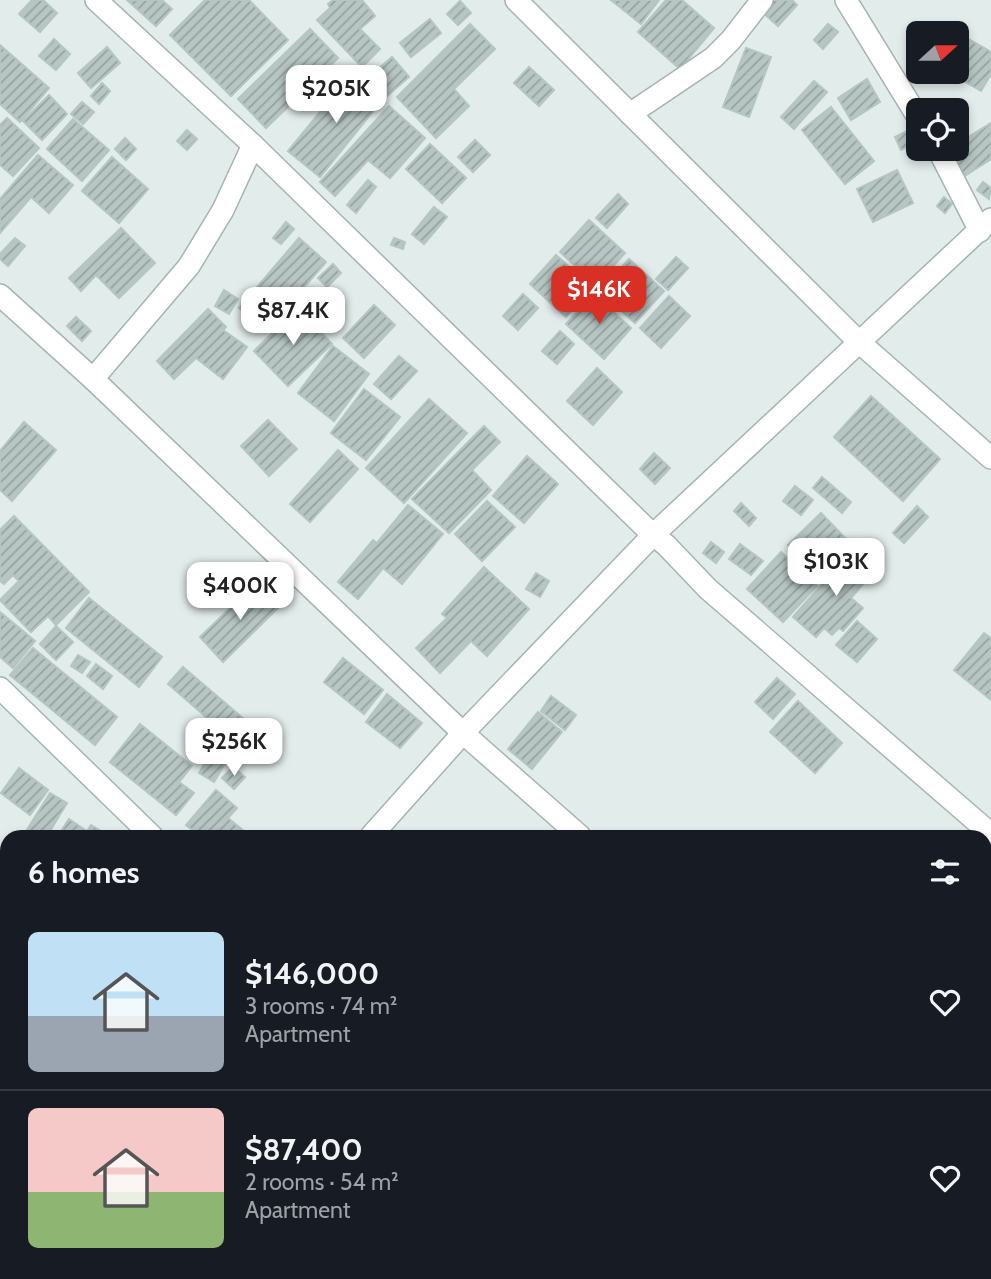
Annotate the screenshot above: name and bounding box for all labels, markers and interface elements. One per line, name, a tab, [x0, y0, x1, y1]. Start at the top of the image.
north arrow	[906, 21, 970, 84]
map controls	[906, 21, 969, 161]
pin: $205K	[287, 66, 385, 125]
text: $205K	[302, 74, 370, 102]
button: locate	[906, 98, 969, 161]
pin: $146K	[550, 266, 648, 326]
text: $146K	[567, 275, 631, 303]
pin: $87.4K	[236, 288, 350, 347]
text: $87.4K	[257, 296, 329, 324]
pin: $103K	[787, 538, 885, 598]
text: $103K	[804, 547, 868, 575]
pin: $400K	[191, 562, 289, 622]
text: $400K	[203, 571, 277, 599]
pin: $256K	[185, 718, 283, 778]
text: $256K	[201, 727, 267, 755]
icon: filters	[926, 853, 964, 891]
text: 6 homes	[28, 854, 139, 891]
text: $146,000	[245, 955, 379, 992]
icon: home	[84, 960, 168, 1044]
icon: heart	[926, 983, 964, 1021]
text: 3 rooms · 74 m²	[245, 992, 397, 1020]
text: Apartment	[245, 1020, 350, 1048]
text: $87,400	[245, 1131, 363, 1168]
icon: home	[84, 1136, 168, 1220]
icon: heart	[926, 1159, 964, 1197]
text: 2 rooms · 54 m²	[245, 1168, 399, 1196]
text: Apartment	[245, 1196, 350, 1224]

